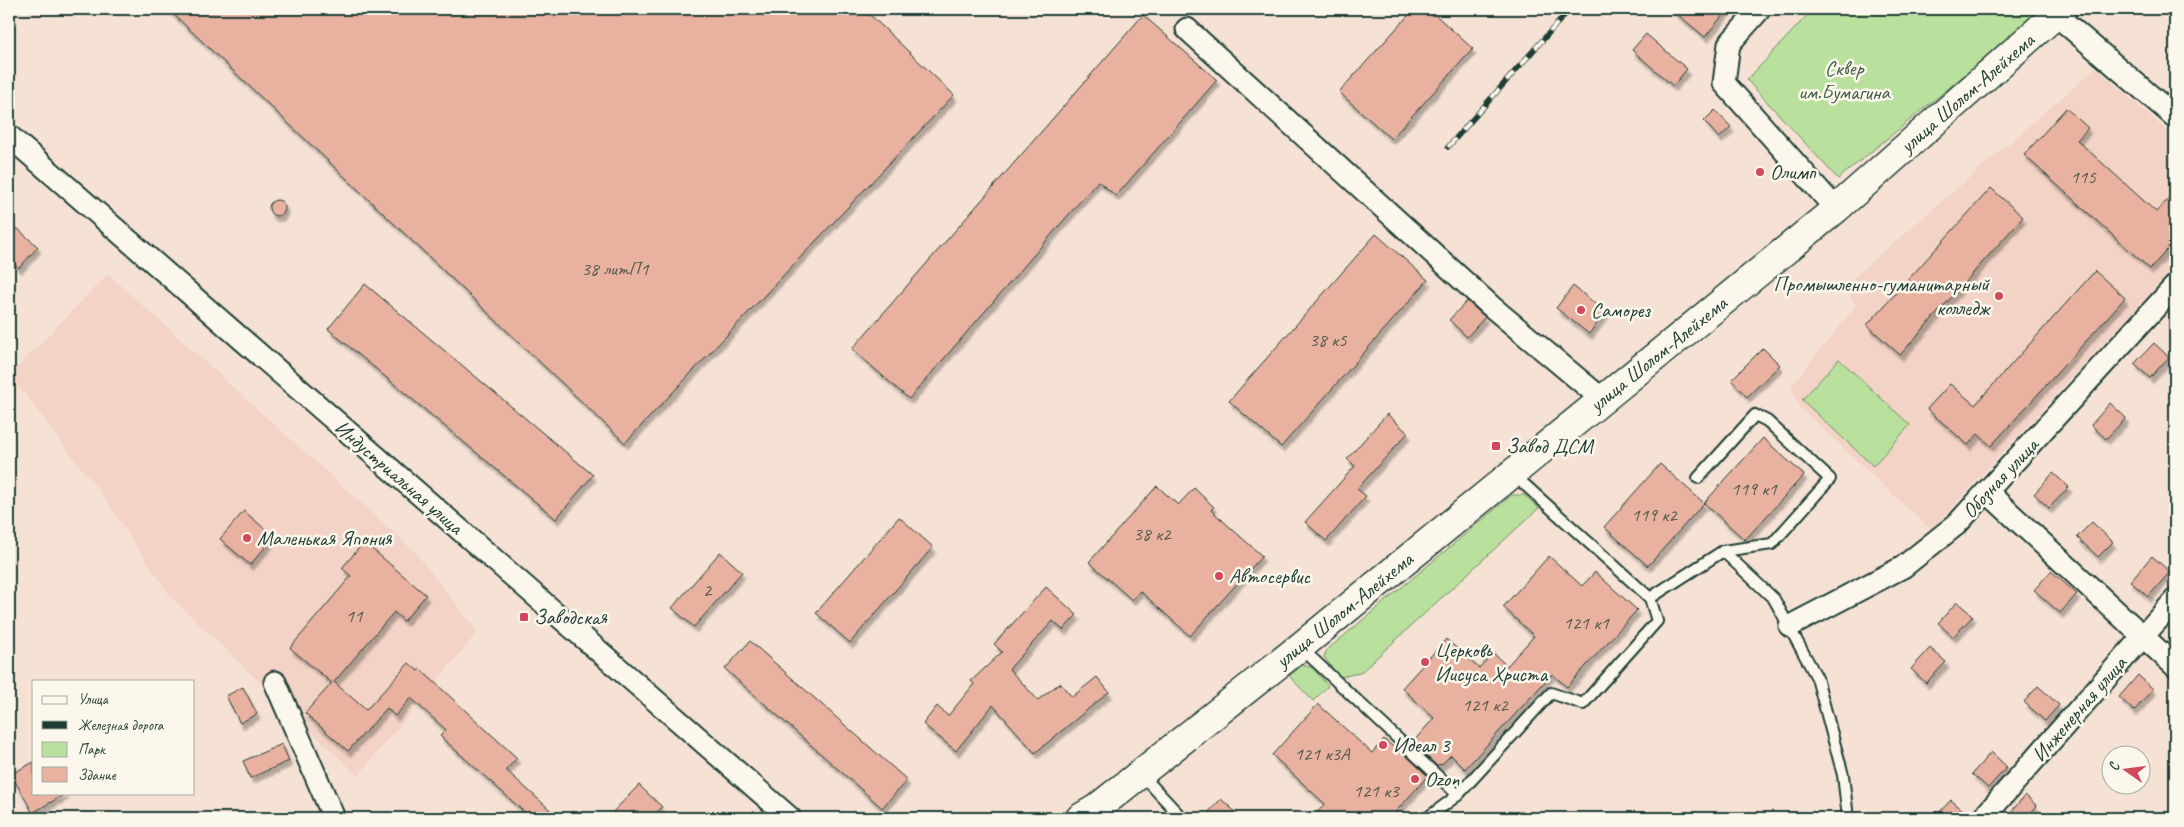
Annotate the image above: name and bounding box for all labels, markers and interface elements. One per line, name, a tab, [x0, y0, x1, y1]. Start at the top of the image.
street label: улица Шолом-Алейхема	[1893, 26, 2041, 160]
park label: Сквер им.Бумагина	[1798, 55, 1891, 105]
place label: Олимп	[1770, 159, 1817, 185]
house number: 115	[2070, 165, 2097, 189]
marker: Олимп	[1754, 166, 1766, 178]
house number: 38 литП1	[581, 257, 650, 281]
place label: Промышленно-гуманитарный колледж	[1774, 271, 1991, 321]
street label: улица Шолом-Алейхема	[1582, 289, 1733, 419]
marker: Промышленно-гуманитарный колледж	[1993, 290, 2005, 302]
place label: Саморез	[1591, 297, 1651, 323]
marker: Саморез	[1575, 304, 1587, 316]
house number: 38 к5	[1309, 328, 1348, 352]
street label: Индустриальная улица	[329, 414, 470, 541]
street label: Обозная улица	[1956, 431, 2045, 524]
place label: Завод ДСМ	[1506, 433, 1594, 459]
marker: Завод ДСМ	[1490, 440, 1502, 452]
house number: 119 к1	[1731, 477, 1778, 501]
house number: 119 к2	[1631, 503, 1678, 527]
house number: 38 к2	[1133, 522, 1172, 546]
place label: Маленькая Япония	[257, 525, 393, 551]
marker: Маленькая Япония	[241, 532, 253, 544]
street label: улица Шолом-Алейхема	[1268, 545, 1419, 675]
place label: Автосервис	[1229, 563, 1311, 589]
marker: Автосервис	[1213, 570, 1225, 582]
house number: 2	[703, 578, 713, 602]
house number: 11	[345, 604, 364, 628]
place label: Заводская	[534, 604, 608, 630]
marker: Заводская	[518, 611, 530, 623]
house number: 121 к1	[1563, 611, 1610, 635]
place label: Церковь Иисуса Христа	[1435, 637, 1549, 687]
street label: Инженерная улица	[2026, 649, 2133, 767]
marker: Церковь Иисуса Христа	[1419, 656, 1431, 668]
legend	[32, 680, 195, 794]
text: Улица	[78, 690, 109, 709]
house number: 121 к2	[1462, 693, 1509, 717]
text: Железная дорога	[78, 716, 165, 735]
place label: Идеал 3	[1393, 732, 1451, 758]
marker: Идеал 3	[1377, 739, 1389, 751]
text: Парк	[78, 740, 106, 759]
house number: 121 к3А	[1294, 742, 1351, 766]
north arrow	[2102, 744, 2152, 794]
text: С	[2105, 760, 2123, 772]
text: Здание	[78, 766, 117, 785]
place label: Ozon	[1425, 766, 1460, 792]
marker: Ozon	[1409, 773, 1421, 785]
house number: 121 к3	[1353, 779, 1400, 803]

